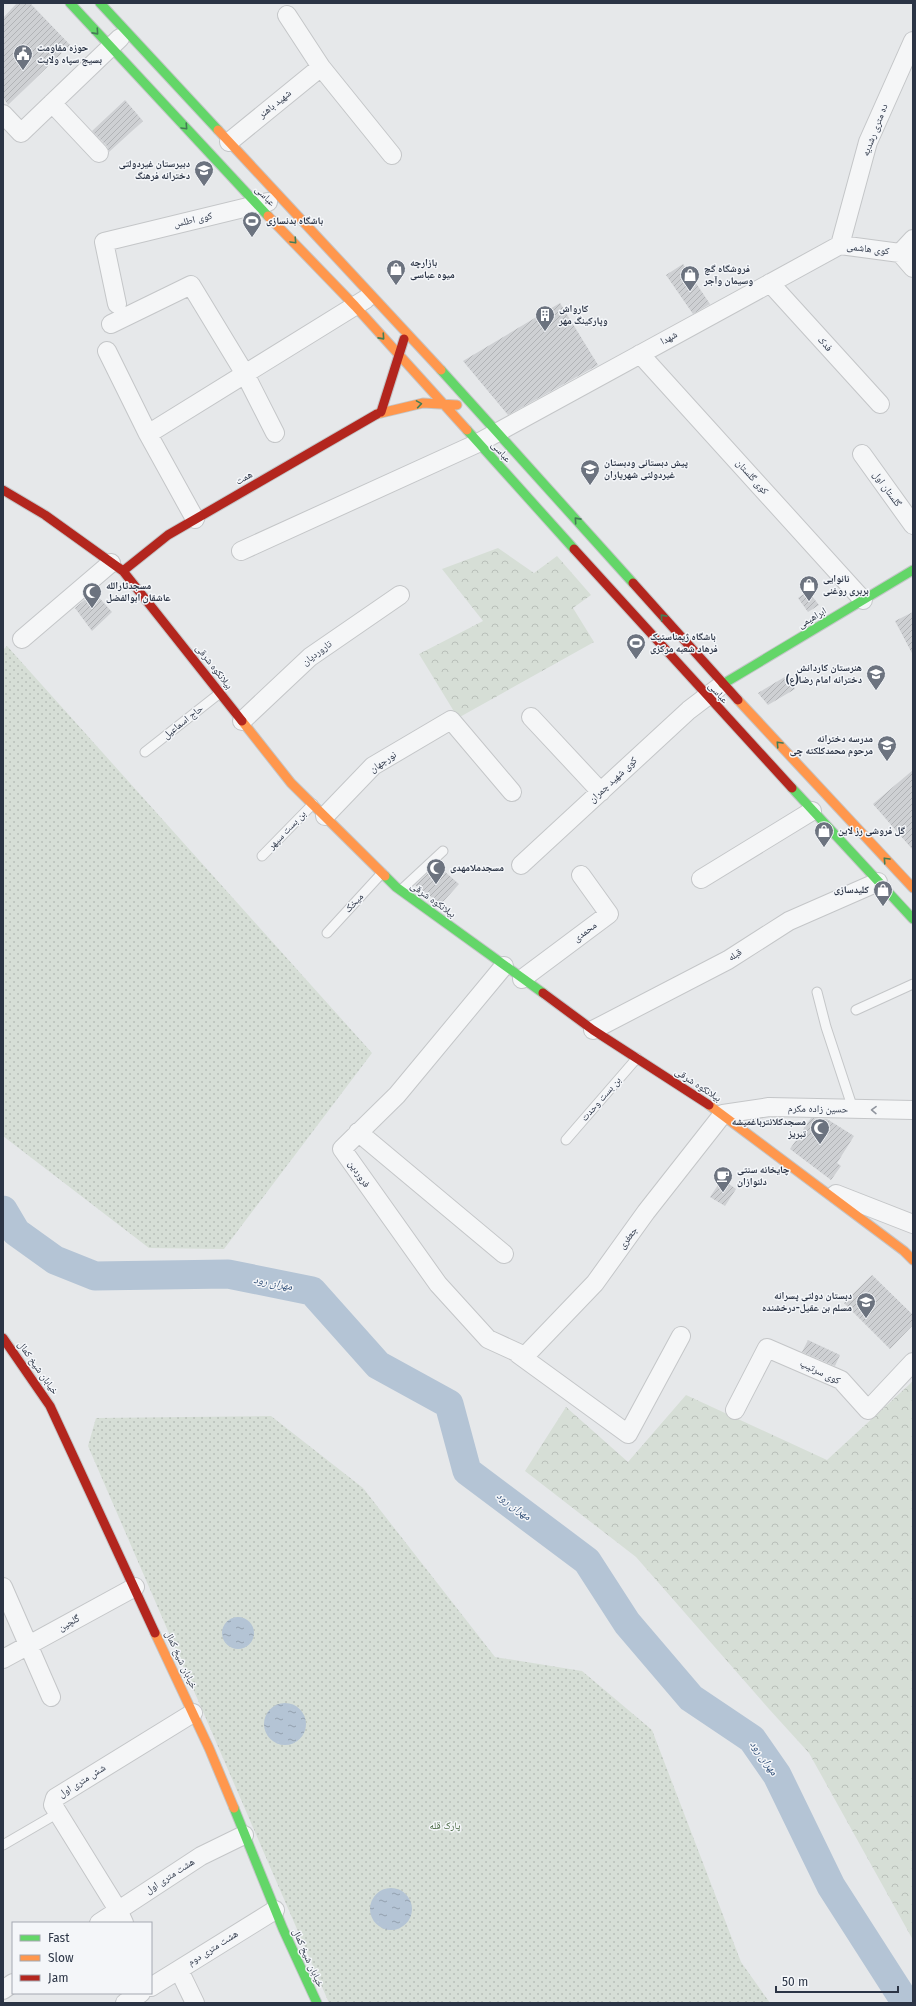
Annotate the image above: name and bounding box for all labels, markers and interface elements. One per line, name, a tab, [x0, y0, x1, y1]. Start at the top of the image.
one-way arrow	[91, 27, 99, 35]
place label: حوزه مقاومت بسیج سپاه ولایت	[37, 42, 102, 67]
public building icon: حوزه مقاومت بسیج سپاه ولایت	[12, 43, 34, 71]
street label: شهید باهنر	[255, 87, 294, 121]
street label: ده متری رشدیه	[860, 102, 890, 158]
one-way arrow	[180, 122, 187, 130]
place label: دبیرستان غیردولتی دخترانه فرهنگ	[119, 158, 190, 182]
school or university icon: دبیرستان غیردولتی دخترانه فرهنگ	[193, 159, 215, 187]
street label: عباسى	[252, 183, 278, 209]
street label: کوی اطلس	[173, 210, 213, 230]
sports icon: باشگاه بدنسازی	[241, 210, 263, 238]
place label: باشگاه بدنسازی	[266, 215, 323, 227]
one-way arrow	[289, 236, 296, 244]
street label: کوی هاشمی	[846, 240, 890, 258]
place label: بازارچه میوه عباسی	[410, 257, 455, 281]
shop icon: بازارچه میوه عباسی	[385, 258, 407, 286]
place label: فروشگاه گچ وسیمان وآجر	[703, 263, 753, 287]
shop icon: فروشگاه گچ وسیمان وآجر	[679, 264, 701, 292]
place label: کارواش وپارکینگ مهر	[558, 303, 608, 327]
building icon: کارواش وپارکینگ مهر	[534, 304, 556, 332]
street label: شهدا	[658, 328, 680, 347]
one-way arrow	[377, 332, 384, 339]
street label: فدک	[815, 334, 835, 354]
one-way arrow	[416, 400, 422, 409]
street label: عباسى	[489, 439, 513, 465]
place label: پیش دبستانی ودبستان غیردولتی شهریاران	[604, 457, 688, 481]
street label: کوی گلستان	[733, 457, 771, 497]
school or university icon: پیش دبستانی ودبستان غیردولتی شهریاران	[579, 458, 601, 486]
street label: همت	[233, 468, 255, 488]
street label: گلستان اول	[870, 469, 904, 510]
one-way arrow	[574, 517, 581, 525]
place label: نانوایی بربری روغنی	[823, 573, 869, 597]
shop icon: نانوایی بربری روغنی	[798, 574, 820, 602]
place label: مسجدثارالله عاشقان ابوالفضل	[106, 580, 171, 604]
mosque icon: مسجدثارالله عاشقان ابوالفضل	[81, 581, 103, 609]
street label: ابراهیمی	[796, 605, 828, 631]
one-way arrow	[661, 614, 668, 622]
place label: باشگاه ژیمناستیک فرهاد شعبه مرکزی	[650, 631, 718, 655]
sports icon: باشگاه ژیمناستیک فرهاد شعبه مرکزی	[625, 632, 647, 660]
street label: تاروردیان	[300, 638, 334, 668]
street label: بیلانکوه شرقی	[193, 642, 235, 692]
place label: هنرستان کاردانش دخترانه امام رضا(ع)	[786, 662, 862, 687]
school or university icon: هنرستان کاردانش دخترانه امام رضا(ع)	[865, 663, 887, 691]
street label: عباسى	[706, 680, 730, 706]
street label: حاج اسماعیل	[160, 702, 206, 742]
place label: مدرسه دخترانه مرحوم محمدکلکته چی	[790, 733, 873, 757]
school or university icon: مدرسه دخترانه مرحوم محمدکلکته چی	[876, 734, 898, 762]
one-way arrow	[776, 741, 784, 749]
street label: نورجهان	[367, 749, 399, 775]
street label: کوی شهید چمران	[586, 755, 640, 805]
street label: بن بست سپهر	[265, 808, 309, 853]
shop icon: گل فروشی رز لاین	[813, 820, 835, 848]
place label: گل فروشی رز لاین	[838, 825, 906, 837]
mosque icon: مسجدملامهدی	[425, 857, 447, 885]
one-way arrow	[884, 857, 891, 865]
place label: مسجدملامهدی	[450, 862, 504, 874]
shop icon: کلیدسازی	[872, 879, 894, 907]
street label: بیلانکوه شرقی	[408, 880, 458, 921]
place label: کلیدسازی	[834, 884, 870, 896]
street label: میخک	[342, 890, 366, 915]
street label: محمدی	[571, 919, 599, 945]
street label: قبله	[726, 946, 744, 964]
street label: بیلانکوه شرقی	[673, 1066, 724, 1105]
street label: بن بست وحدت	[578, 1074, 624, 1124]
street label: حسین زاده مکرم	[788, 1102, 849, 1117]
one-way arrow	[871, 1106, 877, 1114]
place label: مسجدکلانترباغمیشه تبریز	[732, 1116, 807, 1140]
mosque icon: مسجدکلانترباغمیشه تبریز	[809, 1117, 831, 1145]
street label: فروردین	[345, 1158, 373, 1190]
place label: چایخانه سنتی دلنوازان	[737, 1164, 790, 1188]
cafe icon: چایخانه سنتی دلنوازان	[712, 1165, 734, 1193]
street label: جعفری	[616, 1224, 640, 1251]
water label: مهران رود	[252, 1273, 294, 1293]
place label: دبستان دولتی پسرانه مسلم بن عقیل-درخشنده	[762, 1290, 852, 1315]
school or university icon: دبستان دولتی پسرانه مسلم بن عقیل-درخشنده	[855, 1291, 877, 1319]
street label: خیابان شیخ کمال	[15, 1339, 61, 1398]
street label: کوی سرتیپ	[798, 1357, 842, 1387]
water label: مهران رود	[494, 1489, 534, 1523]
street label: گلچین	[56, 1612, 82, 1634]
street label: خیابان شیخ کمال	[162, 1629, 200, 1691]
water label: مهران رود	[747, 1738, 781, 1778]
street label: شش متری اول	[56, 1762, 108, 1800]
park label: پارک قله	[430, 1820, 460, 1832]
street label: هشت متری اول	[143, 1856, 197, 1896]
legend	[12, 1922, 152, 1994]
street label: خیابان شیخ کمال	[290, 1927, 326, 1990]
street label: هشت متری دوم	[186, 1928, 241, 1969]
text: Fast	[48, 1931, 70, 1945]
text: Slow	[48, 1951, 74, 1965]
scale bar	[776, 1968, 898, 1994]
text: Jam	[48, 1971, 68, 1985]
text: 50 m	[782, 1975, 808, 1989]

